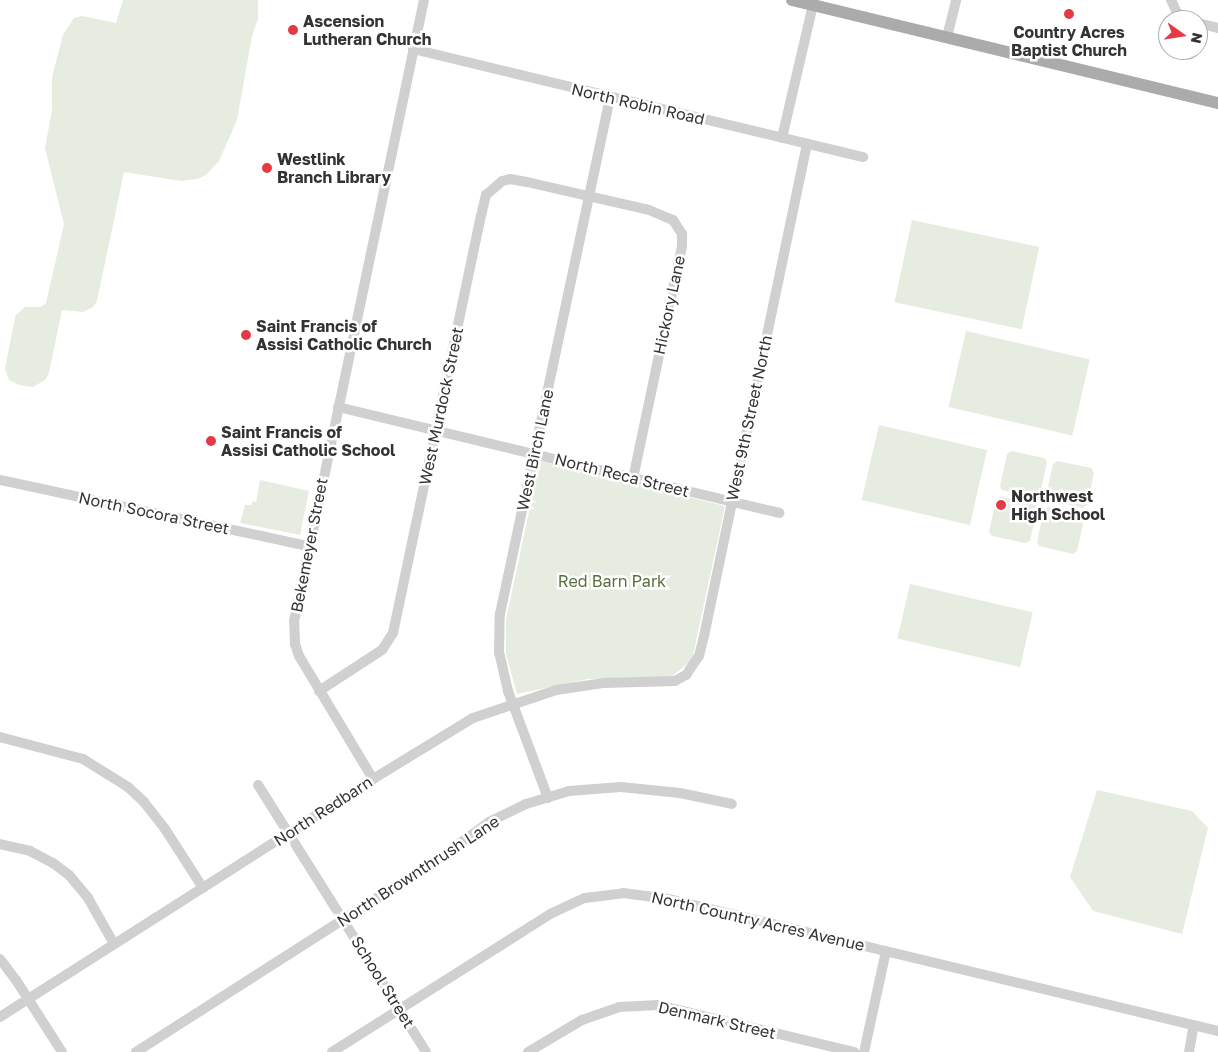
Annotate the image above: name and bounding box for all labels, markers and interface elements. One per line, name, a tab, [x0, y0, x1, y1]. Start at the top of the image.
marker: Country Acres Baptist Church	[1063, 8, 1075, 20]
north arrow	[1158, 10, 1208, 60]
place label: Ascension Lutheran Church	[303, 11, 431, 49]
place label: Country Acres Baptist Church	[1011, 22, 1127, 60]
marker: Ascension Lutheran Church	[287, 24, 299, 36]
text: N	[1188, 31, 1207, 45]
street label: North Robin Road	[570, 79, 706, 129]
place label: Westlink Branch Library	[277, 149, 391, 187]
marker: Westlink Branch Library	[261, 162, 273, 174]
street label: Hickory Lane	[649, 254, 689, 356]
place label: Saint Francis of Assisi Catholic Church	[256, 316, 432, 354]
street label: West Murdock Street	[415, 325, 467, 487]
marker: Saint Francis of Assisi Catholic Church	[240, 329, 252, 341]
street label: West 9th Street North	[722, 333, 776, 503]
street label: West Birch Lane	[513, 387, 557, 513]
place label: Saint Francis of Assisi Catholic School	[221, 422, 395, 460]
marker: Saint Francis of Assisi Catholic School	[205, 435, 217, 447]
street label: North Reca Street	[553, 449, 691, 501]
street label: Bekemeyer Street	[287, 476, 331, 614]
place label: Northwest High School	[1011, 486, 1105, 524]
street label: North Socora Street	[77, 488, 231, 538]
marker: Northwest High School	[995, 499, 1007, 511]
park label: Red Barn Park	[558, 571, 666, 591]
street label: North Redbarn	[270, 772, 376, 850]
street label: North Brownthrush Lane	[333, 811, 503, 931]
street label: North Country Acres Avenue	[650, 887, 866, 955]
street label: School Street	[347, 933, 419, 1031]
street label: Denmark Street	[656, 997, 778, 1043]

